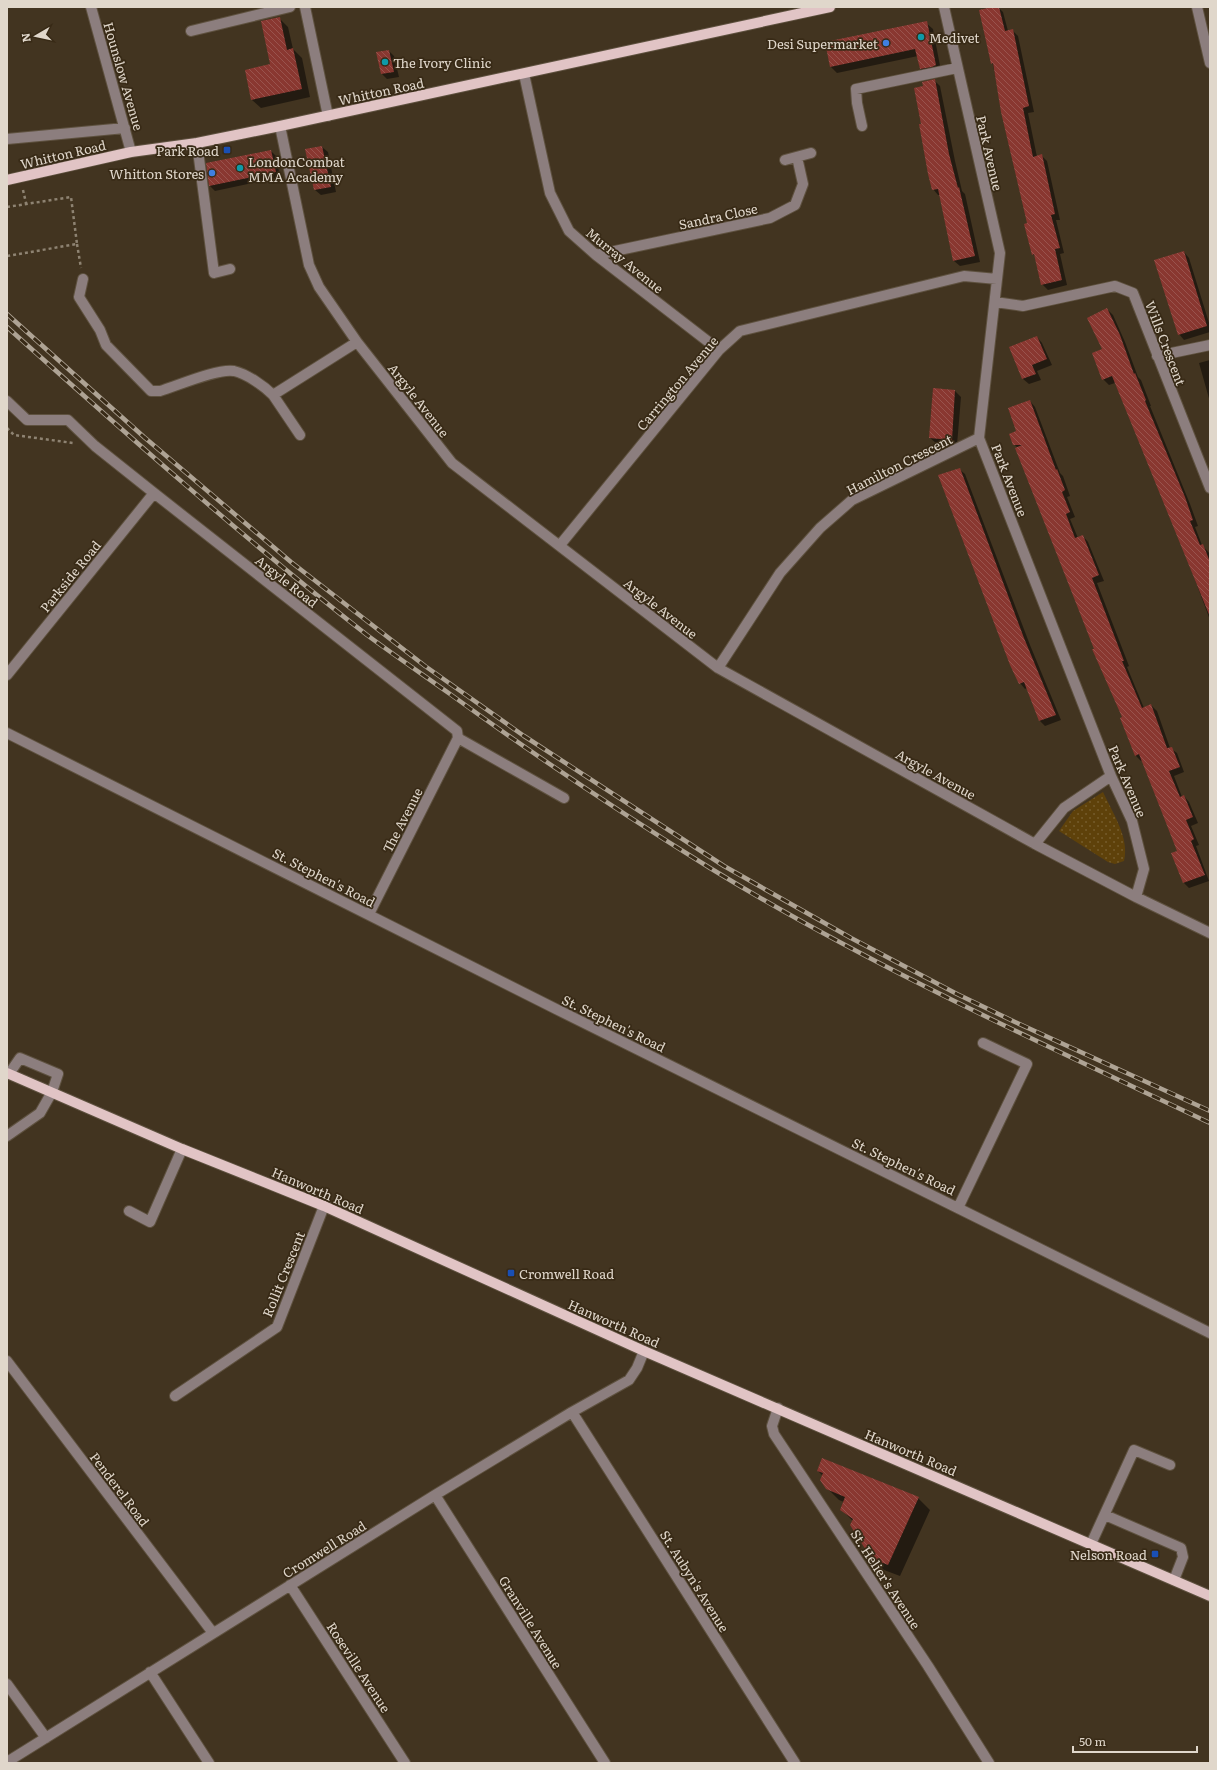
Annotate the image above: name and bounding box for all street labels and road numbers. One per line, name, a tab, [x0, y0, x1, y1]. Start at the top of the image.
street label: Hounslow Avenue	[99, 20, 149, 133]
street label: Whitton Road	[336, 73, 426, 109]
street label: Park Avenue	[972, 113, 1008, 193]
street label: Whitton Road	[18, 135, 108, 173]
street label: Sandra Close	[677, 198, 759, 234]
street label: Murray Avenue	[582, 223, 668, 297]
street label: Wills Crescent	[1141, 298, 1191, 389]
street label: Carrington Avenue	[632, 332, 722, 434]
street label: Argyle Avenue	[384, 359, 454, 441]
street label: Hamilton Crescent	[843, 429, 956, 499]
street label: Park Avenue	[987, 441, 1033, 519]
street label: Parkside Road	[35, 536, 105, 616]
street label: Argyle Road	[252, 550, 322, 612]
street label: Argyle Avenue	[620, 573, 702, 643]
street label: Park Avenue	[1104, 742, 1152, 820]
street label: Argyle Avenue	[892, 744, 980, 804]
street label: The Avenue	[377, 784, 427, 856]
street label: St. Stephen's Road	[269, 843, 379, 911]
street label: St. Stephen's Road	[559, 990, 669, 1056]
street label: St. Stephen's Road	[849, 1133, 959, 1199]
street label: Hanworth Road	[269, 1162, 367, 1218]
street label: Rollit Crescent	[257, 1228, 309, 1320]
street label: Hanworth Road	[565, 1294, 663, 1352]
street label: Hanworth Road	[862, 1424, 960, 1480]
street label: Penderel Road	[86, 1448, 154, 1530]
street label: Cromwell Road	[279, 1516, 369, 1582]
street label: St. Helier's Avenue	[847, 1525, 926, 1633]
street label: St. Aubyn's Avenue	[656, 1526, 734, 1636]
street label: Granville Avenue	[495, 1572, 567, 1672]
street label: Roseville Avenue	[323, 1618, 396, 1716]

